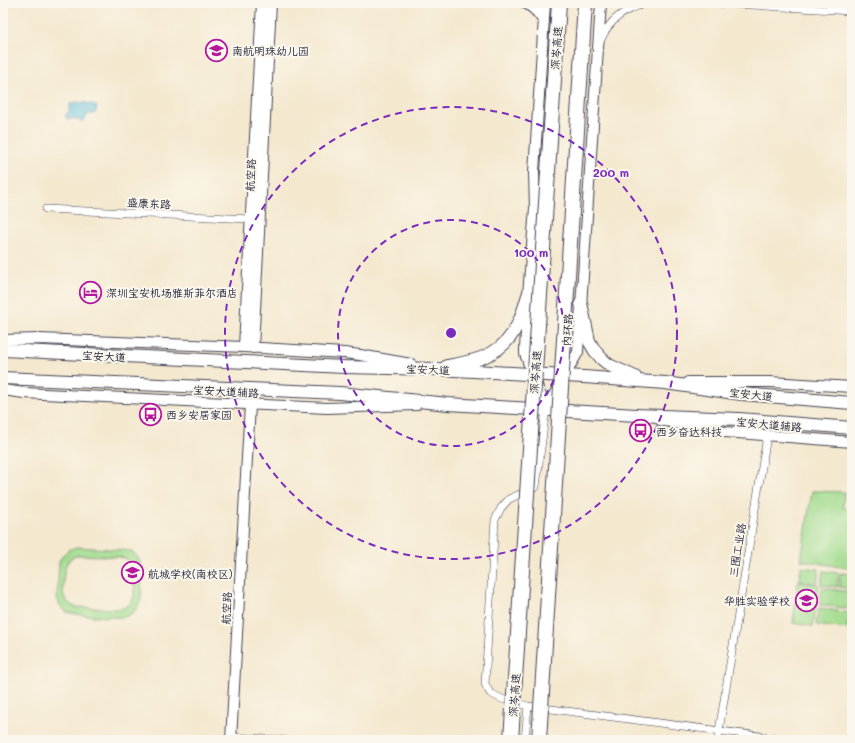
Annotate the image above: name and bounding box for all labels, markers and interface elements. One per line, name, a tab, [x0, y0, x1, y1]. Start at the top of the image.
street label: 深岑高速	[547, 26, 565, 70]
school or university icon: 南航明珠幼儿园	[204, 37, 230, 63]
place label: 南航明珠幼儿园	[232, 43, 309, 58]
street label: 航空路	[242, 158, 258, 192]
text: 200 m	[593, 164, 629, 180]
street label: 盛康东路	[127, 194, 171, 212]
text: 100 m	[514, 244, 548, 260]
hotel icon: 深圳宝安机场雅斯菲尔酒店	[78, 279, 104, 305]
place label: 深圳宝安机场雅斯菲尔酒店	[106, 285, 238, 300]
street label: 内环路	[558, 313, 576, 347]
centre of rings	[444, 326, 458, 340]
street label: 宝安大道	[82, 347, 126, 365]
street label: 深岑高速	[526, 350, 544, 394]
street label: 宝安大道	[406, 361, 450, 377]
street label: 宝安大道辅路	[193, 382, 259, 400]
street label: 宝安大道	[728, 384, 774, 404]
bus stop icon: 西乡安居家园	[137, 401, 163, 427]
place label: 西乡安居家园	[166, 407, 232, 422]
street label: 宝安大道辅路	[735, 414, 803, 434]
bus stop icon: 西乡奋达科技	[628, 418, 654, 444]
place label: 西乡奋达科技	[656, 424, 722, 439]
street label: 三围工业路	[725, 522, 749, 578]
school or university icon: 航城学校(南校区)	[119, 560, 145, 586]
place label: 航城学校(南校区)	[148, 566, 233, 581]
school or university icon: 华胜实验学校	[793, 587, 819, 613]
street label: 航空路	[218, 591, 234, 625]
place label: 华胜实验学校	[724, 593, 790, 608]
street label: 深岑高速	[505, 673, 523, 717]

